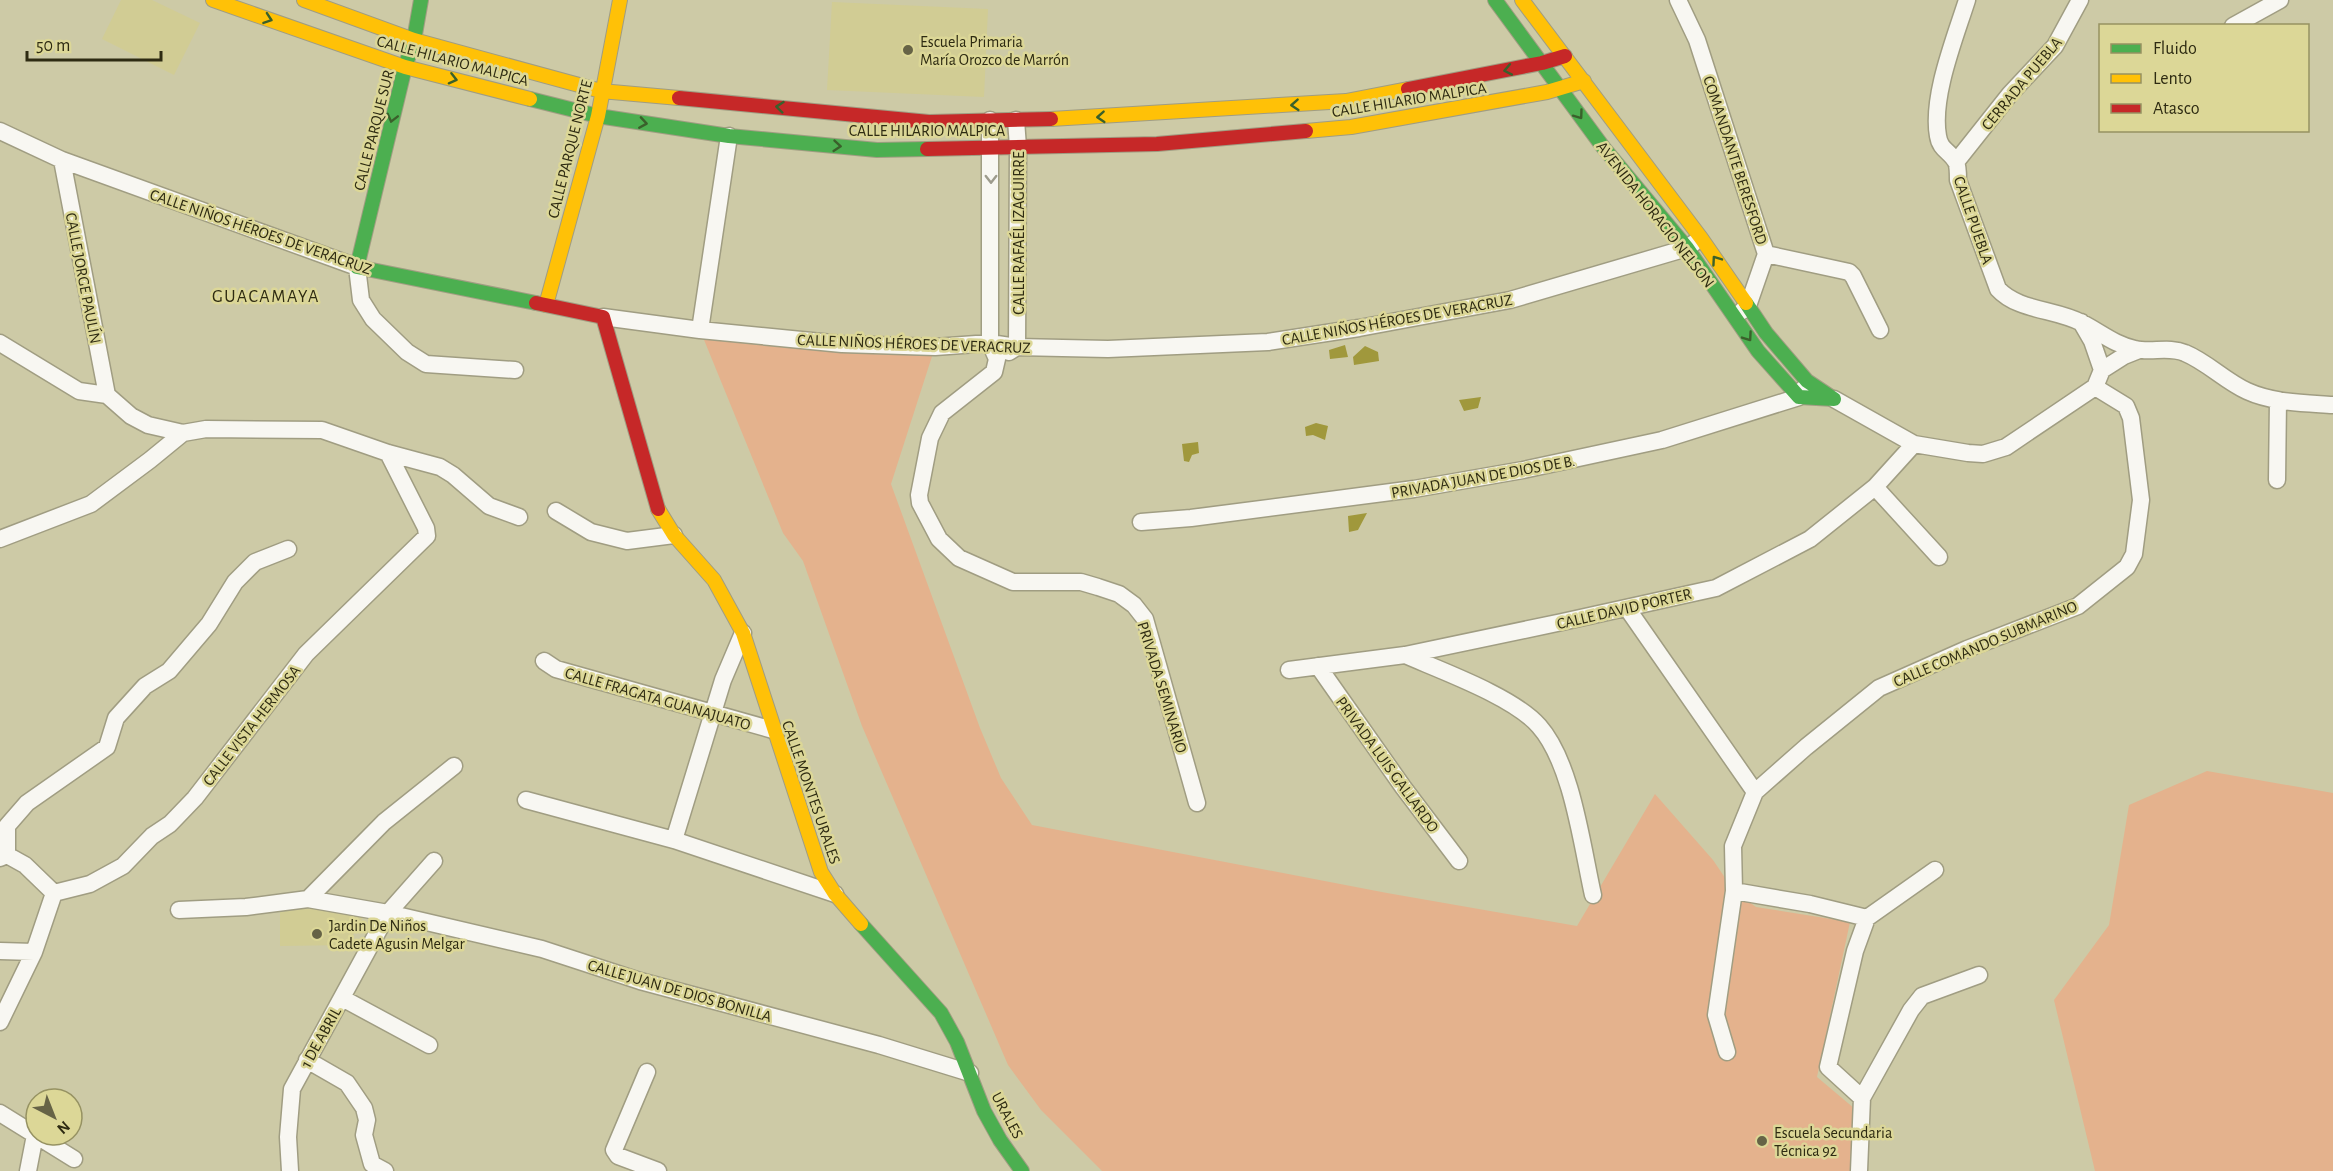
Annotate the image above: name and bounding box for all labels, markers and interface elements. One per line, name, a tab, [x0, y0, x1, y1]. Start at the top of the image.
one-way arrow	[262, 12, 273, 25]
scale bar	[27, 24, 160, 62]
legend	[2099, 24, 2309, 132]
street label: CALLE HILARIO MALPICA	[375, 33, 530, 89]
place label: Escuela Primaria María Orozco de Marrón	[920, 34, 1069, 68]
street label: CERRADA PUEBLA	[1978, 34, 2065, 133]
text: 50 m	[36, 37, 70, 55]
text: Fluido	[2153, 40, 2197, 58]
marker: Escuela Primaria María Orozco de Marrón	[901, 43, 915, 57]
one-way arrow	[1503, 63, 1513, 76]
street label: CALLE PARQUE SUR	[351, 68, 398, 192]
text: Lento	[2153, 70, 2192, 88]
one-way arrow	[448, 72, 458, 85]
street label: COMANDANTE BERESFORD	[1700, 74, 1770, 247]
street label: CALLE PARQUE NORTE	[545, 78, 596, 220]
street label: CALLE HILARIO MALPICA	[1331, 80, 1488, 120]
one-way arrow	[1291, 98, 1300, 111]
text: Atasco	[2153, 100, 2200, 118]
one-way arrow	[776, 101, 785, 114]
one-way arrow	[1572, 109, 1583, 120]
one-way arrow	[1096, 110, 1105, 123]
one-way arrow	[387, 113, 400, 123]
one-way arrow	[638, 116, 648, 129]
street label: CALLE HILARIO MALPICA	[849, 123, 1005, 139]
one-way arrow	[832, 139, 841, 152]
street label: AVENIDA HORACIO NELSON	[1593, 139, 1717, 291]
street label: CALLE RAFAÉL IZAGUIRRE	[1009, 151, 1027, 315]
one-way arrow	[985, 174, 997, 183]
street label: CALLE PUEBLA	[1951, 174, 1996, 266]
street label: CALLE NIÑOS HÉROES DE VERACRUZ	[148, 184, 374, 278]
street label: CALLE JORGE PAULÍN	[62, 211, 106, 345]
one-way arrow	[1712, 255, 1723, 266]
district label: GUACAMAYA	[212, 288, 320, 306]
street label: CALLE NIÑOS HÉROES DE VERACRUZ	[1280, 290, 1514, 348]
street label: CALLE NIÑOS HÉROES DE VERACRUZ	[797, 330, 1031, 356]
one-way arrow	[1741, 330, 1752, 341]
street label: PRIVADA JUAN DE DIOS DE B.	[1390, 453, 1576, 501]
street label: CALLE DAVID PORTER	[1555, 586, 1693, 632]
street label: CALLE COMANDO SUBMARINO	[1891, 598, 2079, 690]
street label: PRIVADA SEMINARIO	[1134, 620, 1190, 755]
street label: CALLE VISTA HERMOSA	[200, 662, 304, 789]
street label: CALLE FRAGATA GUANAJUATO	[563, 665, 752, 733]
street label: PRIVADA LUIS GALLARDO	[1333, 694, 1442, 835]
street label: CALLE MONTES URALES	[779, 719, 843, 866]
place label: Jardin De Niños Cadete Agusin Melgar	[329, 918, 466, 952]
marker: Jardin De Niños Cadete Agusin Melgar	[310, 927, 324, 941]
street label: CALLE JUAN DE DIOS BONILLA	[586, 957, 774, 1025]
street label: 1 DE ABRIL	[298, 1004, 344, 1070]
north arrow	[24, 1087, 84, 1147]
street label: URALES	[988, 1090, 1026, 1141]
text: N	[54, 1118, 73, 1137]
place label: Escuela Secundaria Técnica 92	[1774, 1125, 1892, 1159]
marker: Escuela Secundaria Técnica 92	[1755, 1134, 1769, 1148]

